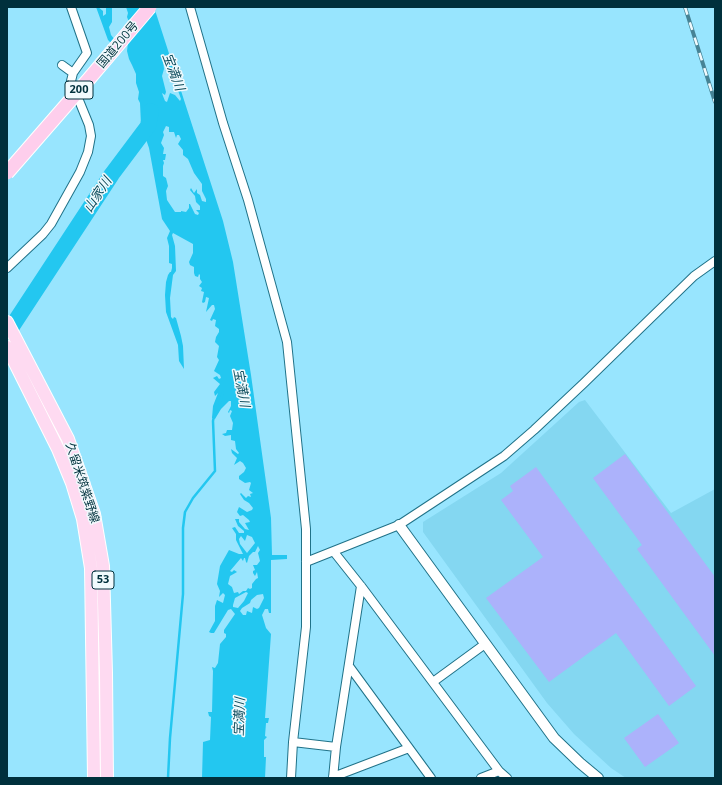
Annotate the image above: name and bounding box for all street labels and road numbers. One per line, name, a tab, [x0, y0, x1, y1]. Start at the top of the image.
street label: 国道200号	[94, 19, 142, 71]
road number: 200	[65, 81, 93, 99]
street label: 久留米筑紫野線	[62, 441, 102, 525]
road number: 53	[92, 571, 114, 589]

